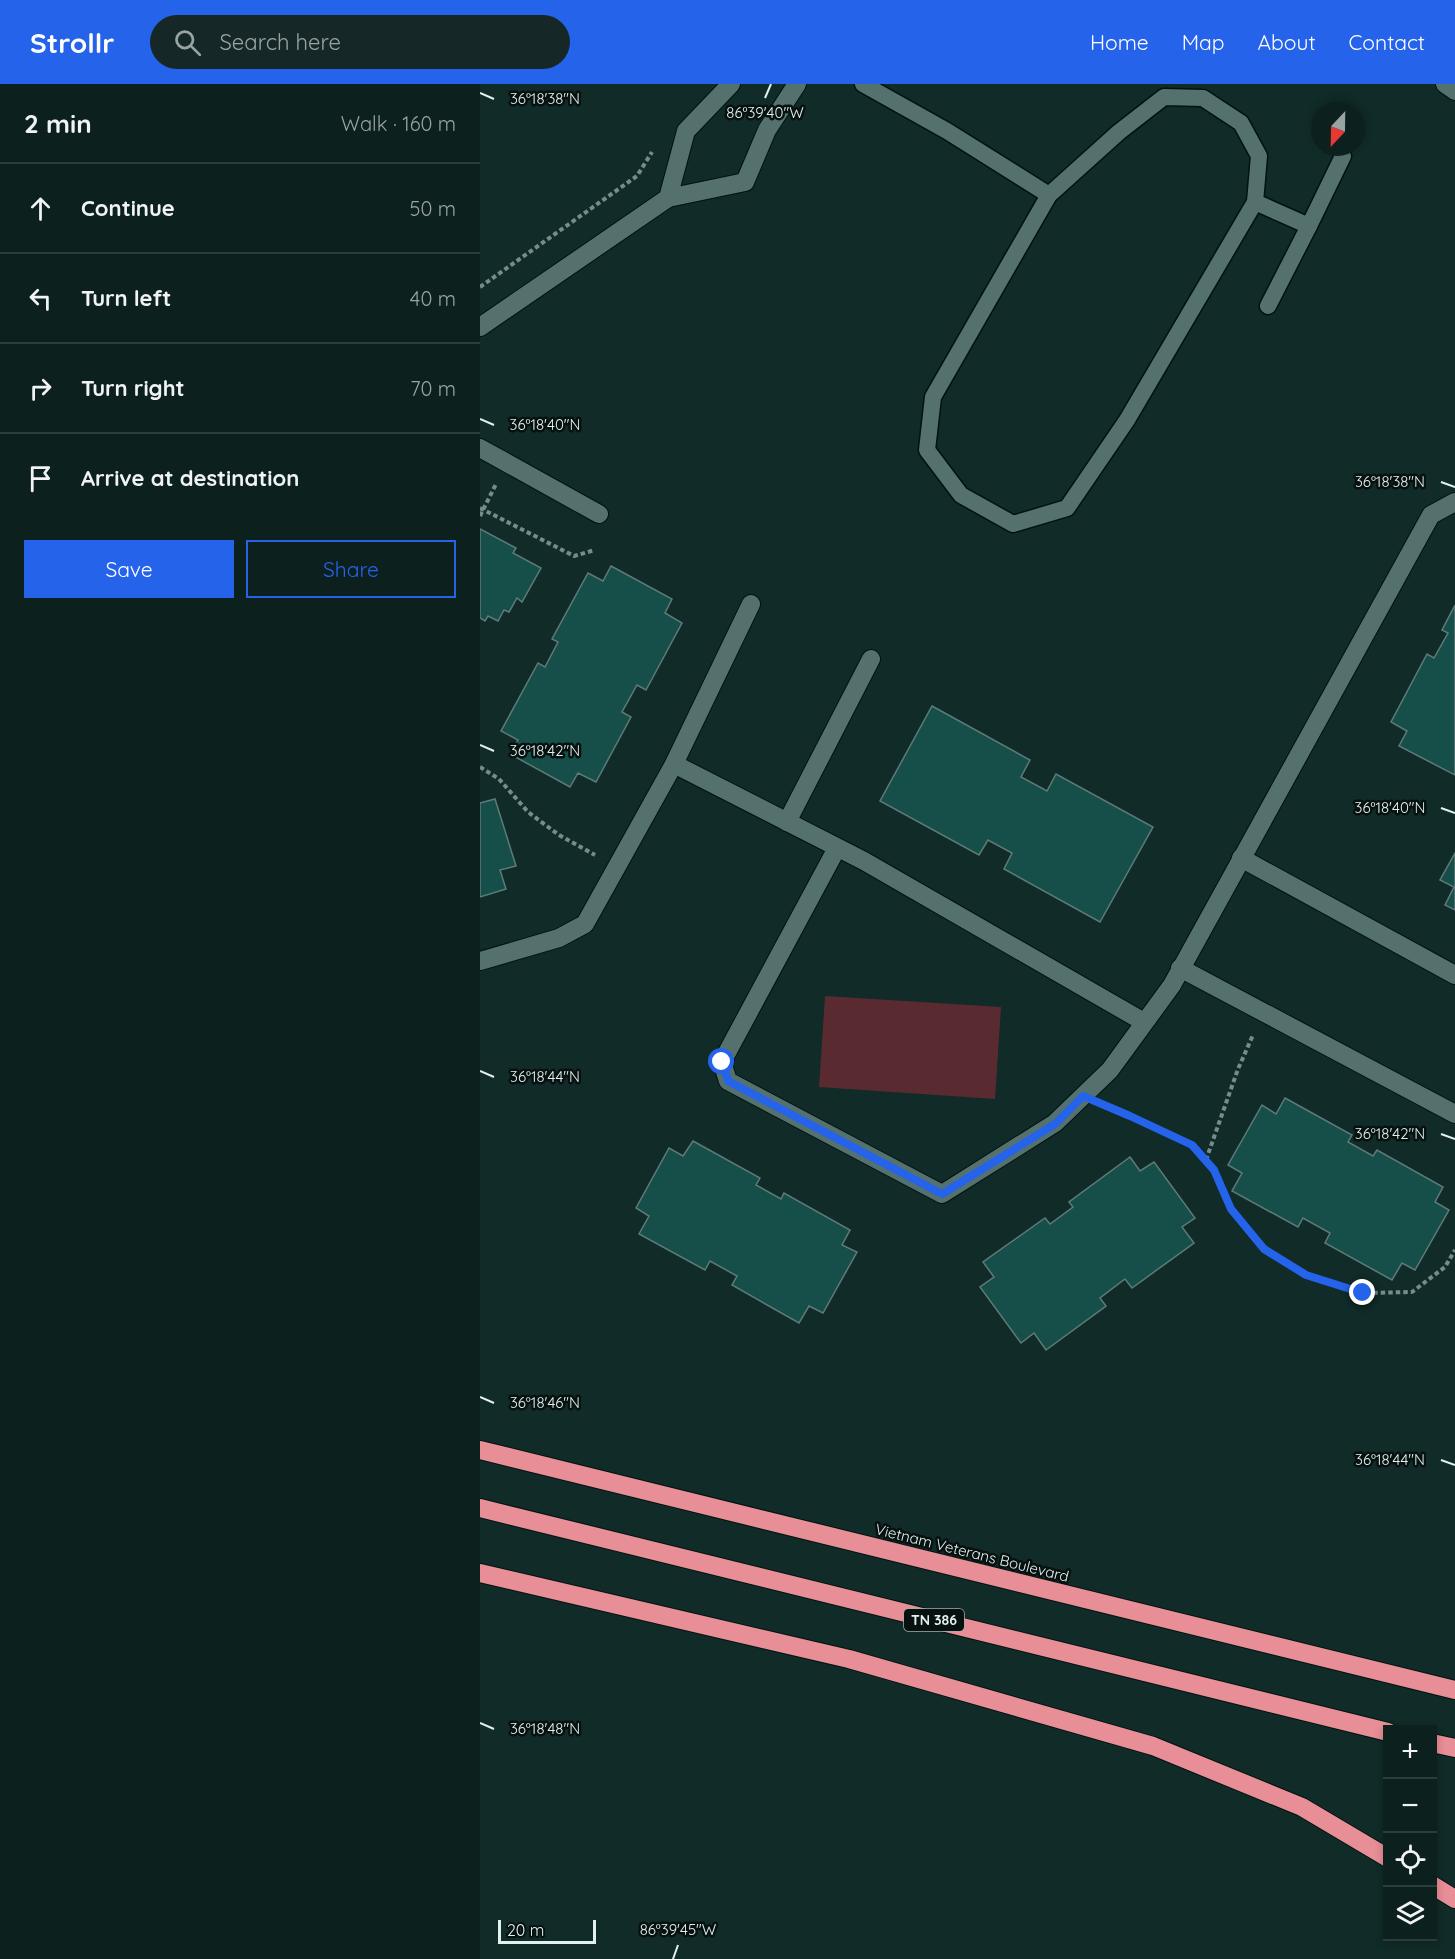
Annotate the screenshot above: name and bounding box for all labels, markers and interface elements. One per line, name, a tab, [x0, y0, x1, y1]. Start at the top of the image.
search box	[150, 15, 570, 69]
text: Strollr	[30, 25, 114, 60]
icon: search	[171, 26, 204, 59]
text: Search here	[219, 28, 341, 56]
text: Home	[1090, 29, 1149, 55]
text: Map	[1182, 29, 1225, 55]
text: About	[1258, 29, 1316, 55]
text: Contact	[1349, 29, 1425, 55]
text: 36°18'38"N	[510, 89, 580, 108]
north arrow	[1311, 102, 1365, 156]
text: 86°39'40"W	[726, 103, 804, 122]
text: 2 min	[24, 107, 92, 140]
text: Walk · 160 m	[341, 111, 456, 136]
icon: ahead	[24, 192, 57, 225]
text: Continue	[81, 194, 175, 222]
text: 50 m	[410, 196, 456, 221]
icon: left	[24, 282, 57, 315]
text: Turn left	[81, 284, 171, 312]
text: 40 m	[410, 286, 456, 311]
icon: right	[24, 372, 57, 405]
text: Turn right	[81, 374, 185, 402]
text: 70 m	[410, 376, 456, 401]
text: 36°18'40"N	[510, 415, 580, 434]
icon: arrive	[24, 462, 57, 495]
text: Arrive at destination	[81, 464, 299, 492]
text: 36°18'38"N	[1355, 472, 1425, 491]
button: Save	[24, 540, 234, 598]
button: Share	[246, 540, 456, 598]
text: 36°18'42"N	[510, 741, 580, 760]
text: 36°18'40"N	[1355, 798, 1425, 817]
route start	[708, 1048, 734, 1074]
text: 36°18'44"N	[510, 1067, 580, 1086]
text: 36°18'42"N	[1355, 1124, 1425, 1143]
route end	[1349, 1279, 1375, 1305]
text: 36°18'46"N	[510, 1393, 580, 1412]
text: 36°18'44"N	[1355, 1450, 1425, 1469]
street label: Vietnam Veterans Boulevard	[873, 1519, 1071, 1586]
road number: TN 386	[904, 1609, 964, 1631]
text: 36°18'48"N	[510, 1719, 580, 1738]
map controls	[1383, 1725, 1437, 1941]
button: +	[1383, 1725, 1437, 1779]
button: −	[1383, 1779, 1437, 1833]
button: locate	[1383, 1833, 1437, 1887]
button: layers	[1383, 1887, 1437, 1941]
scale bar	[498, 1917, 596, 1944]
text: 20 m	[507, 1920, 544, 1940]
text: 86°39'45"W	[640, 1920, 717, 1939]

